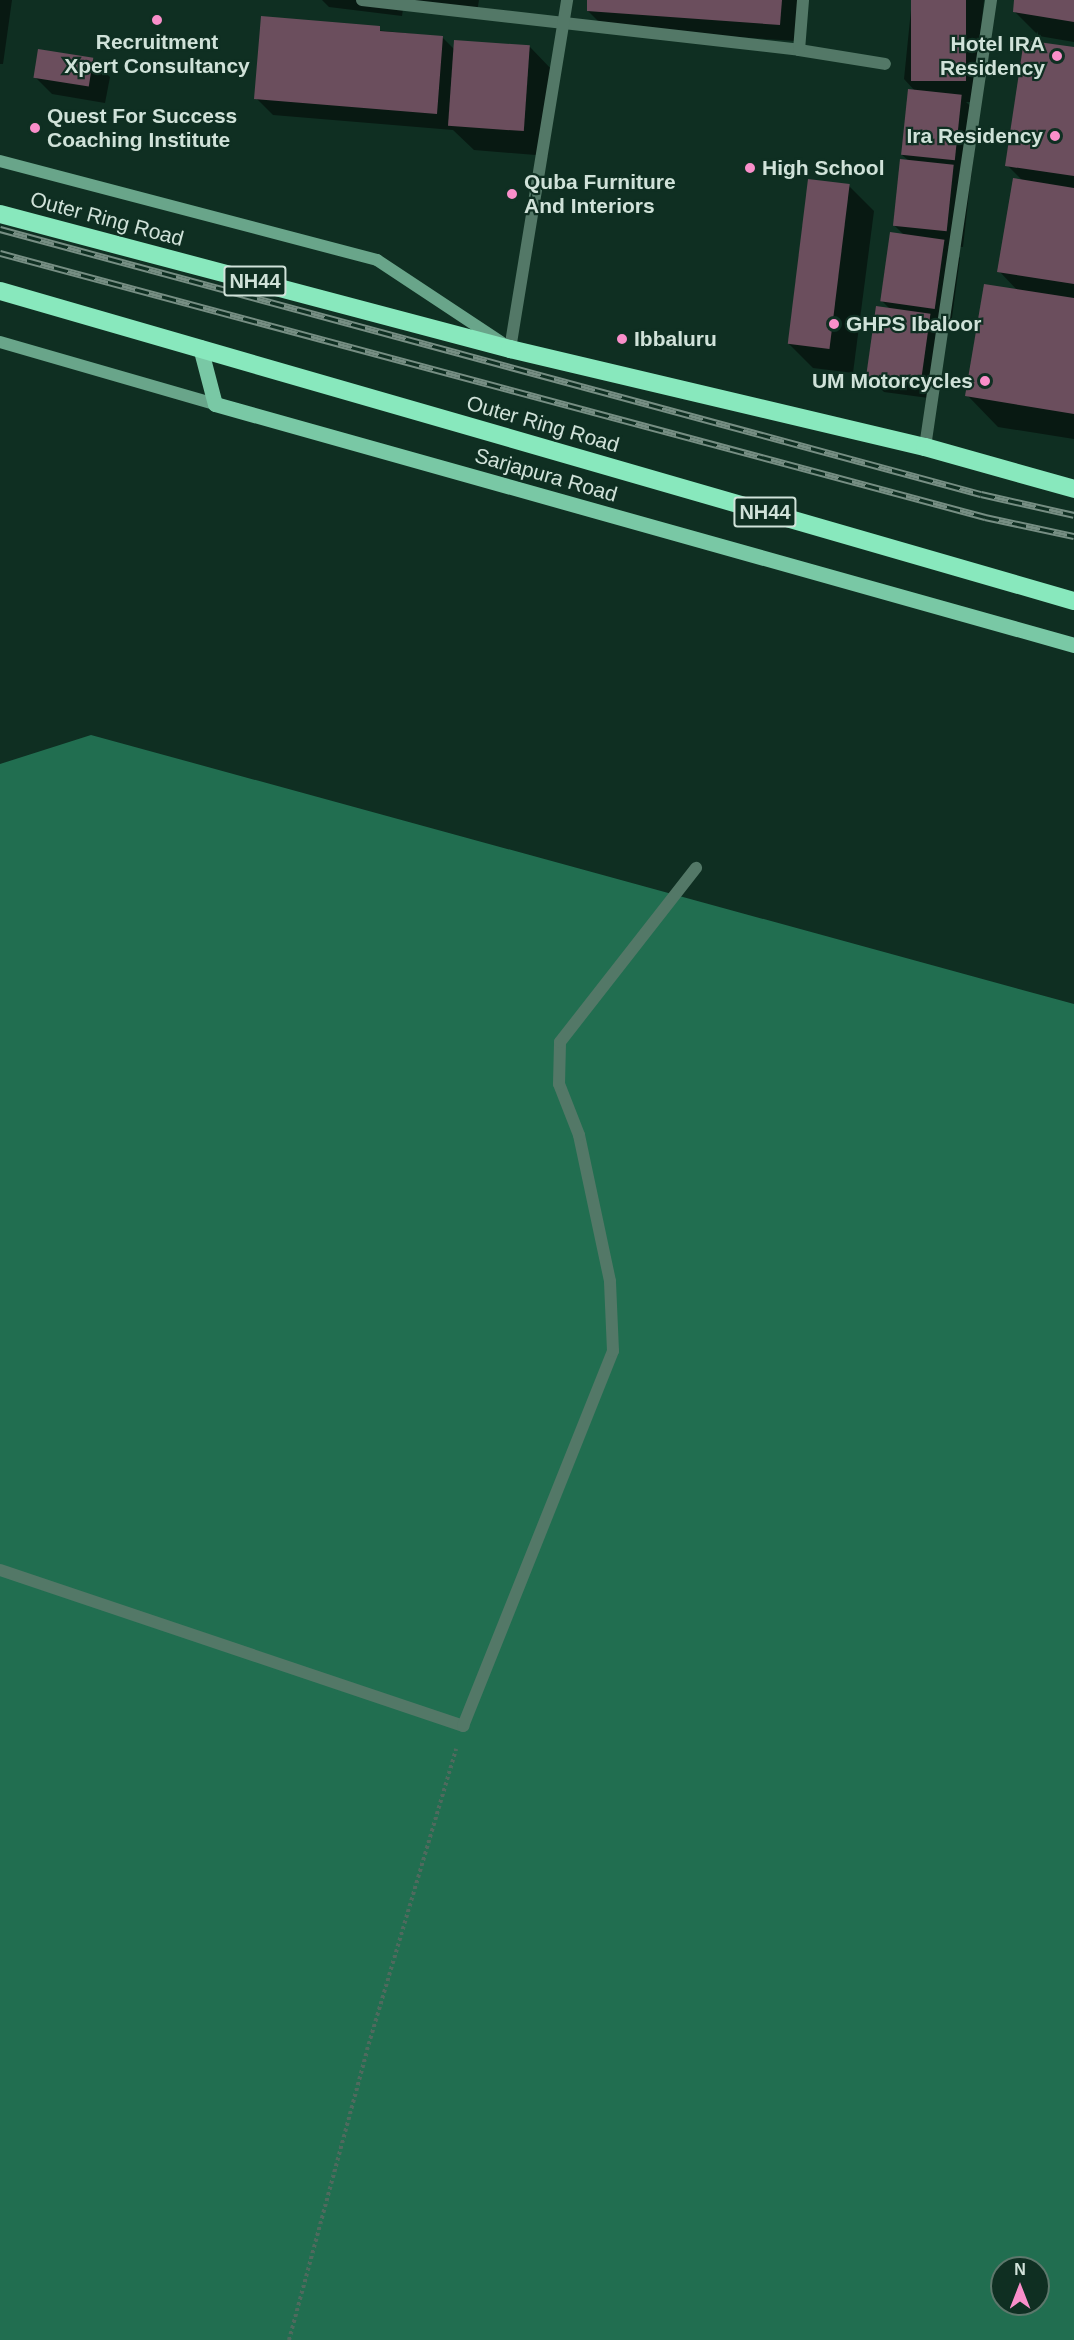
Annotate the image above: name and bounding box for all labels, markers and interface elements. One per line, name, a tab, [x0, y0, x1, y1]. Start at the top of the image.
marker: Recruitment Xpert Consultancy	[150, 13, 164, 27]
place label: Recruitment Xpert Consultancy	[64, 29, 250, 79]
place label: Hotel IRA Residency	[940, 31, 1045, 81]
marker: Hotel IRA Residency	[1050, 49, 1064, 63]
place label: Quest For Success Coaching Institute	[47, 103, 237, 153]
marker: Quest For Success Coaching Institute	[28, 121, 42, 135]
place label: Ira Residency	[906, 123, 1043, 149]
marker: Ira Residency	[1048, 129, 1062, 143]
place label: High School	[762, 155, 884, 181]
marker: High School	[743, 161, 757, 175]
place label: Quba Furniture And Interiors	[524, 169, 676, 219]
street label: Outer Ring Road	[28, 186, 186, 252]
marker: Quba Furniture And Interiors	[505, 187, 519, 201]
road number: NH44	[222, 264, 288, 298]
place label: GHPS Ibaloor	[846, 311, 981, 337]
marker: GHPS Ibaloor	[827, 317, 841, 331]
place label: Ibbaluru	[634, 326, 717, 352]
marker: Ibbaluru	[615, 332, 629, 346]
place label: UM Motorcycles	[812, 368, 973, 394]
marker: UM Motorcycles	[978, 374, 992, 388]
street label: Outer Ring Road	[464, 390, 622, 458]
street label: Sarjapura Road	[472, 443, 620, 507]
road number: NH44	[732, 495, 798, 529]
north arrow	[990, 2256, 1050, 2316]
text: N	[1014, 2261, 1026, 2278]

